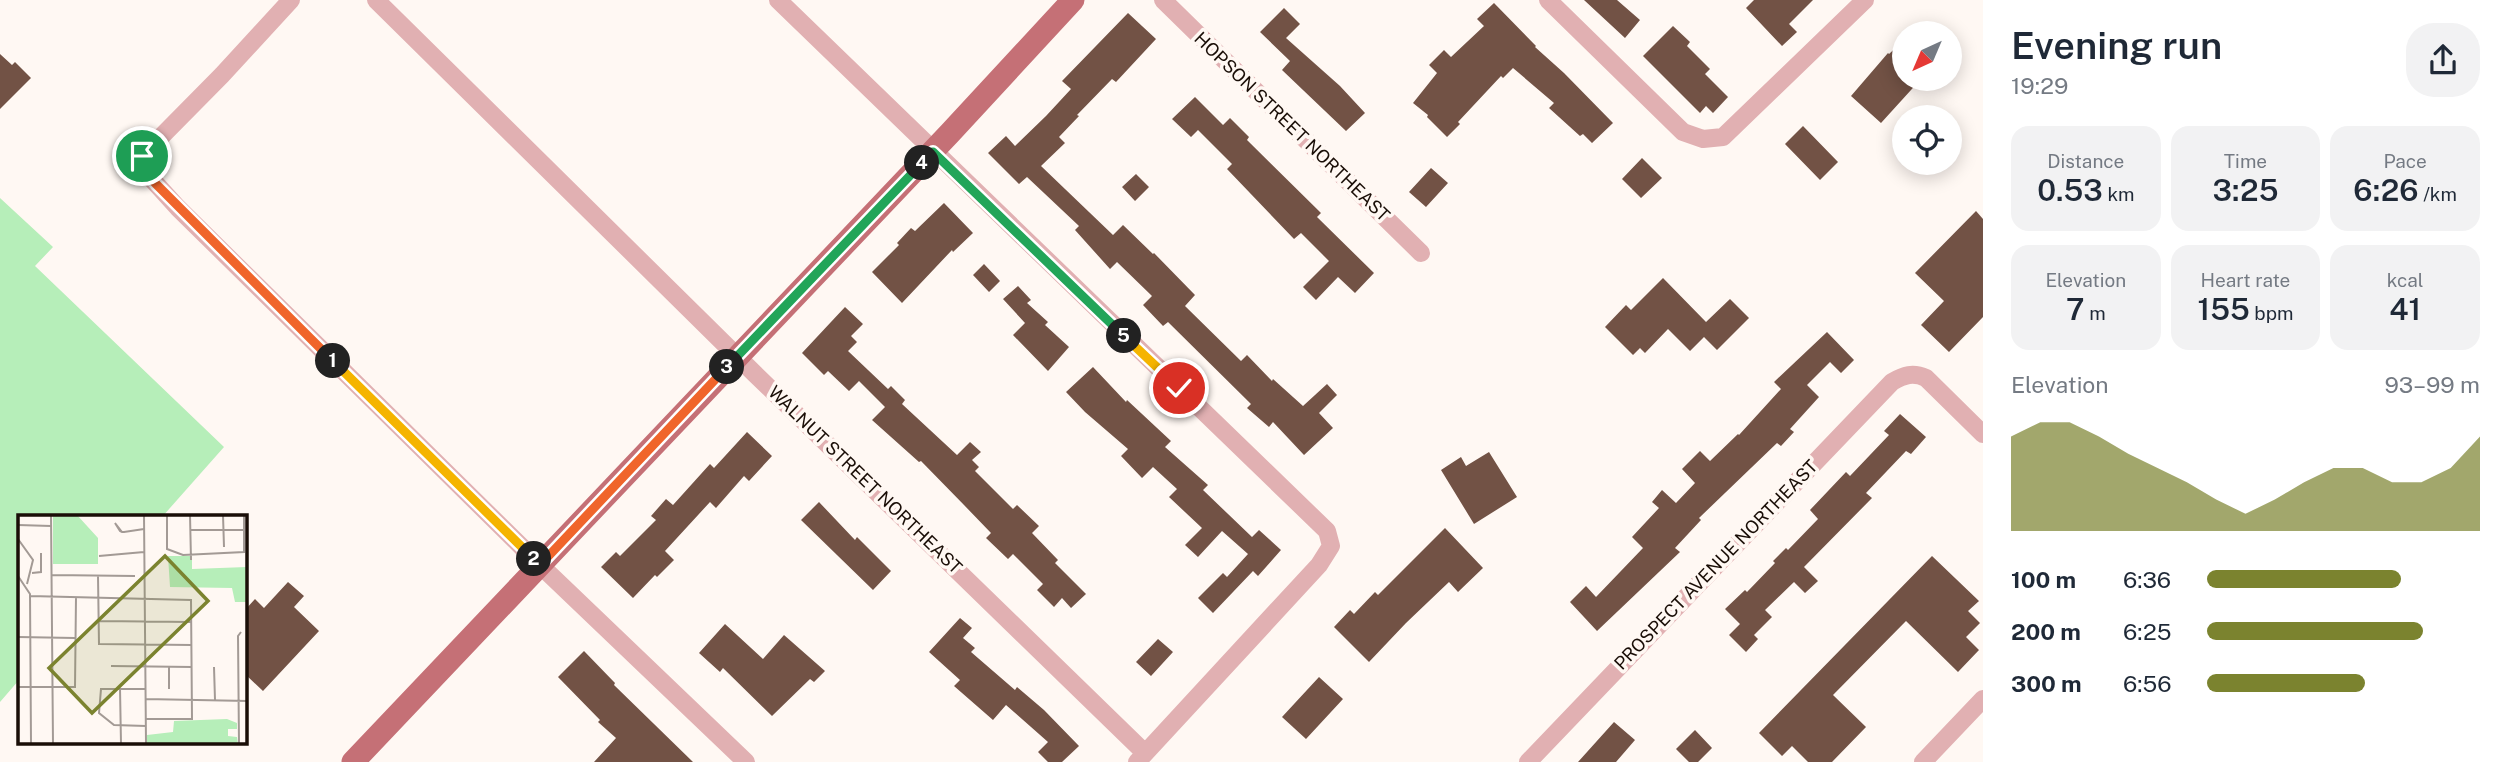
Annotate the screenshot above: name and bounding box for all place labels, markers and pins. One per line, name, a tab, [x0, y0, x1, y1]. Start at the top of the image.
pin	[112, 126, 172, 186]
pin: 4	[904, 146, 940, 180]
pin: 5	[1106, 318, 1142, 354]
pin: 1	[316, 344, 350, 378]
pin: 3	[710, 350, 744, 384]
pin	[1149, 358, 1209, 418]
pin: 2	[516, 542, 552, 576]

